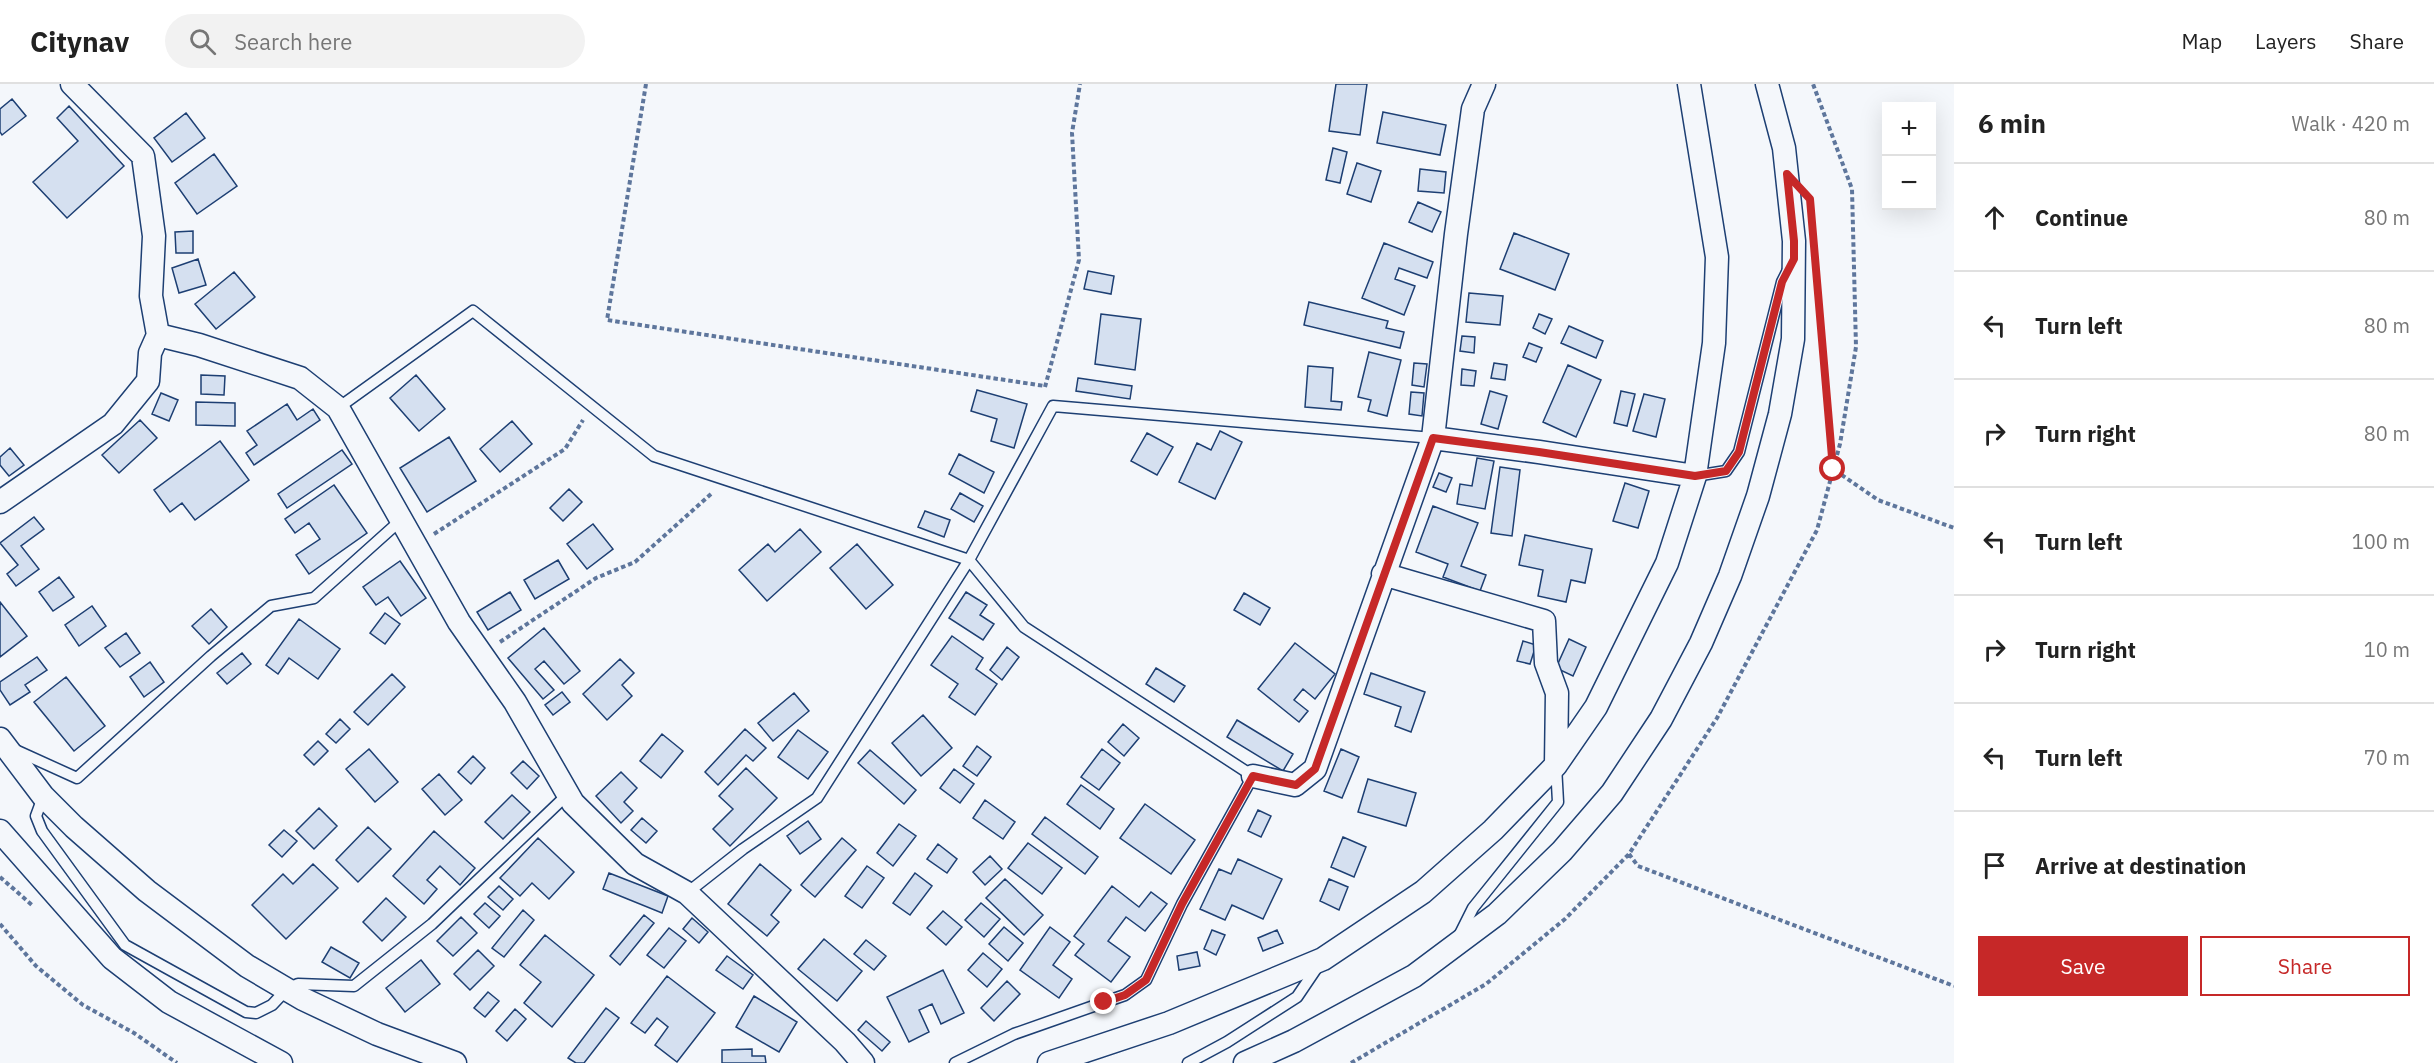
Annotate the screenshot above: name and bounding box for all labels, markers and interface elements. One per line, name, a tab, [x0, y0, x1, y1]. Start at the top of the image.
search box	[165, 14, 585, 68]
text: Citynav	[30, 23, 129, 60]
icon: search	[186, 25, 219, 58]
text: Search here	[234, 27, 352, 56]
text: Map	[2182, 27, 2222, 55]
text: Layers	[2255, 27, 2317, 55]
text: Share	[2350, 27, 2404, 55]
map controls	[1882, 102, 1936, 210]
button: +	[1882, 102, 1936, 156]
text: 6 min	[1978, 106, 2046, 140]
text: Walk · 420 m	[2292, 110, 2410, 137]
button: −	[1882, 156, 1936, 210]
icon: ahead	[1978, 201, 2011, 234]
text: Continue	[2035, 203, 2128, 232]
text: 80 m	[2364, 204, 2410, 231]
icon: left	[1978, 309, 2011, 342]
text: Turn left	[2035, 311, 2123, 340]
text: 80 m	[2364, 312, 2410, 339]
icon: right	[1978, 417, 2011, 450]
text: Turn right	[2035, 419, 2136, 448]
text: 80 m	[2364, 420, 2410, 447]
route start	[1819, 455, 1845, 481]
icon: left	[1978, 525, 2011, 558]
text: Turn left	[2035, 527, 2123, 556]
text: 100 m	[2352, 528, 2410, 555]
icon: right	[1978, 633, 2011, 666]
text: Turn right	[2035, 635, 2136, 664]
text: 10 m	[2364, 636, 2410, 663]
icon: left	[1978, 741, 2011, 774]
text: Turn left	[2035, 743, 2123, 772]
text: 70 m	[2364, 744, 2410, 771]
icon: arrive	[1978, 849, 2011, 882]
text: Arrive at destination	[2035, 851, 2246, 880]
button: Save	[1978, 936, 2188, 996]
button: Share	[2200, 936, 2410, 996]
route end	[1090, 988, 1116, 1014]

